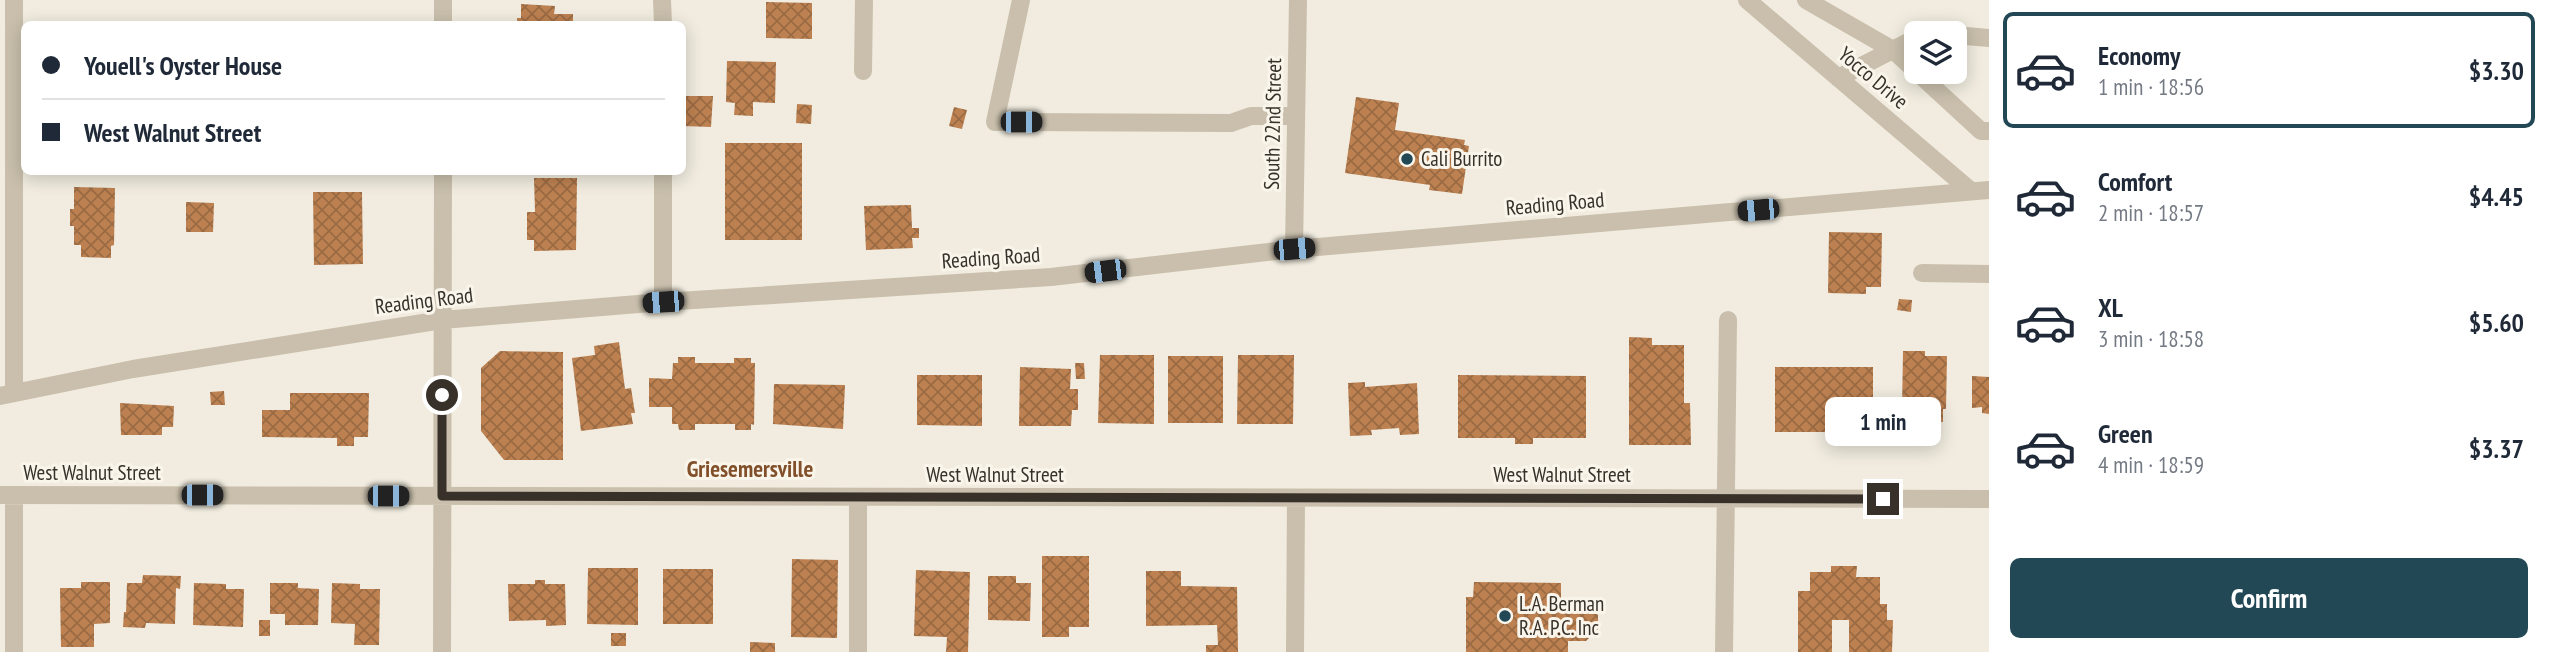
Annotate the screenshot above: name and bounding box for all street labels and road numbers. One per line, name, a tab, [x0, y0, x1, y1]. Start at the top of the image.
street label: Yocco Drive	[1833, 41, 1914, 115]
street label: South 22nd Street	[1258, 58, 1287, 190]
street label: Reading Road	[1505, 186, 1605, 221]
street label: Reading Road	[941, 241, 1041, 274]
street label: Reading Road	[373, 281, 474, 320]
street label: West Walnut Street	[23, 459, 161, 486]
street label: West Walnut Street	[926, 461, 1064, 488]
street label: West Walnut Street	[1493, 461, 1631, 488]

